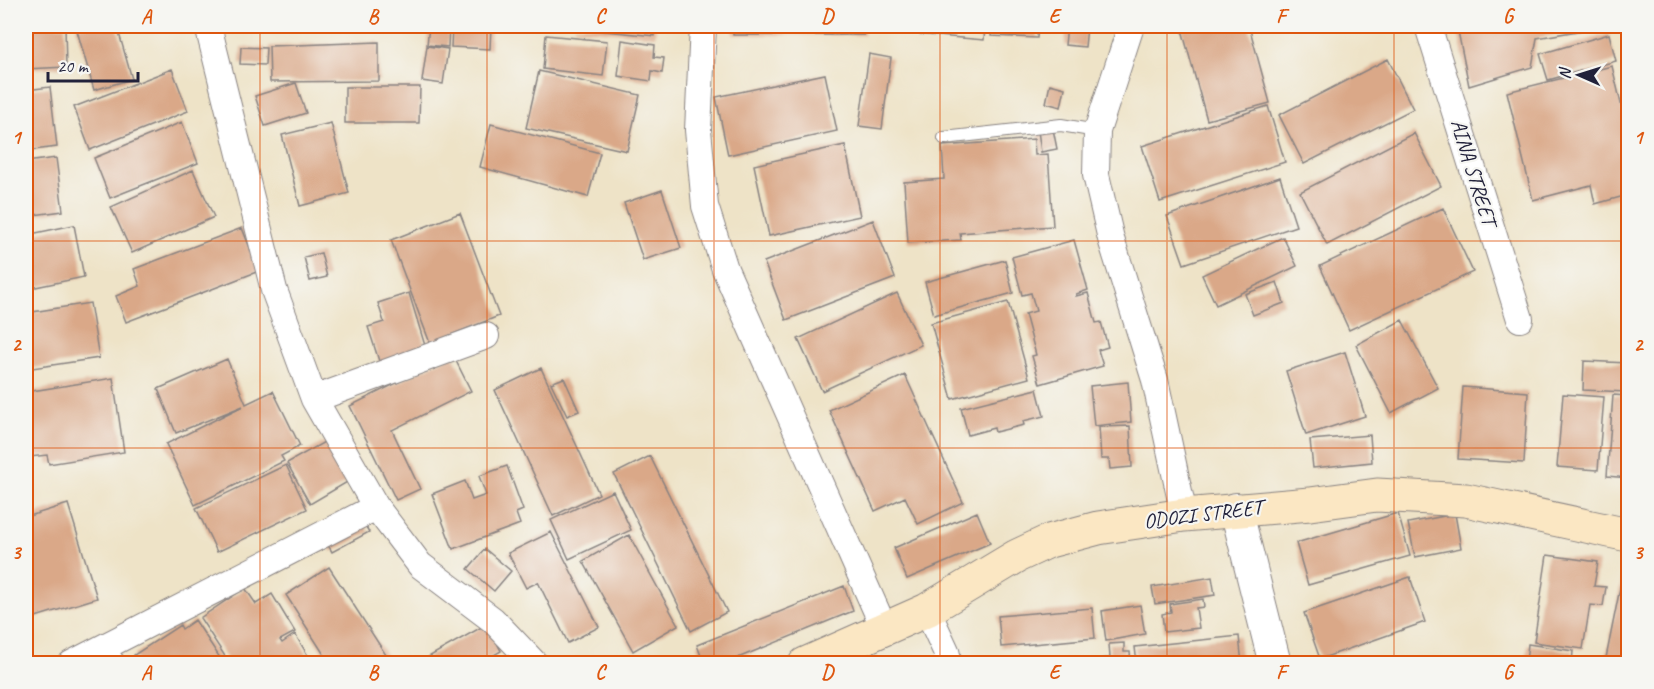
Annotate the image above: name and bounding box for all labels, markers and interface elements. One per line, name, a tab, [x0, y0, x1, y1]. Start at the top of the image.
text: A	[141, 4, 153, 29]
text: B	[368, 4, 380, 29]
text: C	[595, 4, 607, 29]
text: D	[821, 4, 835, 29]
text: E	[1049, 4, 1063, 29]
text: F	[1276, 4, 1290, 29]
text: G	[1503, 4, 1516, 29]
scale bar	[48, 45, 138, 83]
north arrow	[1549, 45, 1609, 105]
text: 20 m	[57, 55, 90, 77]
text: N	[1555, 66, 1575, 80]
street label: AINA STREET	[1446, 116, 1504, 233]
text: 1	[12, 125, 23, 150]
text: 1	[1634, 125, 1645, 150]
text: 2	[12, 332, 23, 357]
text: 2	[1634, 332, 1645, 357]
street label: ODOZI STREET	[1142, 493, 1269, 534]
text: 3	[12, 540, 23, 565]
text: 3	[1634, 540, 1645, 565]
text: A	[141, 660, 153, 685]
text: B	[368, 660, 380, 685]
text: C	[595, 660, 607, 685]
text: D	[821, 660, 835, 685]
text: E	[1049, 660, 1063, 685]
text: F	[1276, 660, 1290, 685]
text: G	[1503, 660, 1516, 685]

